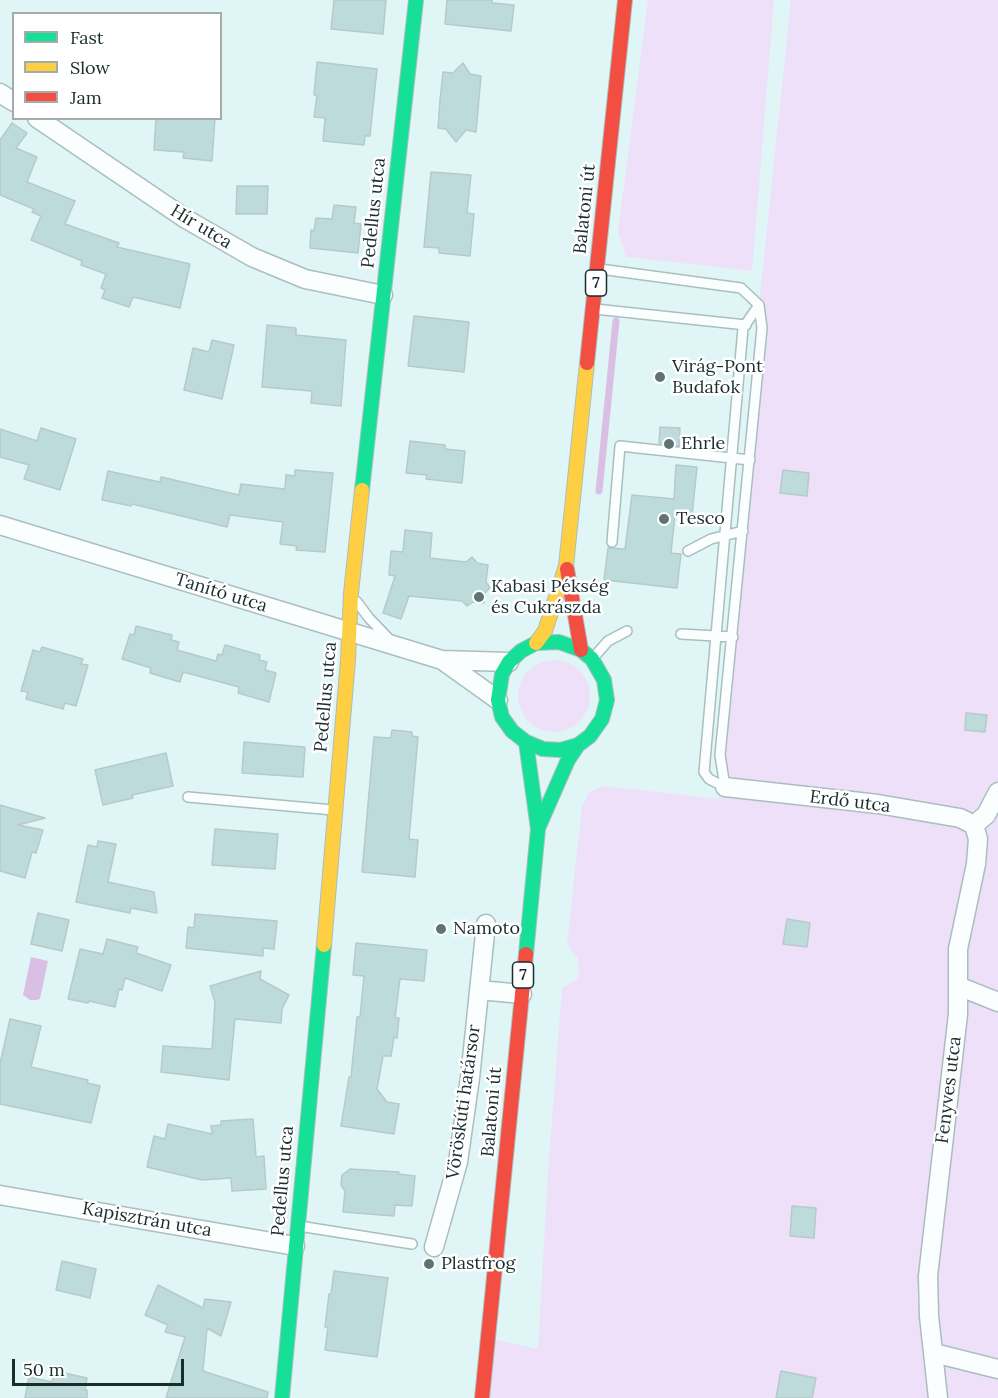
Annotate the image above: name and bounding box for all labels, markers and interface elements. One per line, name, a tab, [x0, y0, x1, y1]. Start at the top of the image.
legend	[12, 12, 222, 120]
text: Fast	[70, 26, 104, 49]
text: Slow	[70, 56, 110, 79]
text: Jam	[70, 86, 102, 109]
street label: Pedellus utca	[357, 157, 391, 269]
street label: Balatoni út	[570, 163, 600, 255]
street label: Hír utca	[166, 200, 236, 254]
road number: 7	[586, 270, 606, 296]
place label: Virág-Pont Budafok	[672, 356, 763, 398]
marker: Virág-Pont Budafok	[653, 370, 667, 384]
place label: Ehrle	[681, 433, 725, 455]
marker: Ehrle	[662, 437, 676, 451]
place label: Tesco	[676, 508, 725, 530]
marker: Tesco	[657, 512, 671, 526]
street label: Tanító utca	[172, 569, 270, 617]
place label: Kabasi Pékség és Cukrászda	[491, 576, 609, 618]
marker: Kabasi Pékség és Cukrászda	[472, 590, 486, 604]
street label: Pedellus utca	[310, 641, 342, 753]
street label: Erdő utca	[808, 786, 892, 818]
place label: Namoto	[453, 918, 520, 940]
marker: Namoto	[434, 922, 448, 936]
road number: 7	[512, 962, 534, 988]
street label: Vöröskúti határsor	[442, 1023, 486, 1181]
street label: Fenyves utca	[932, 1035, 966, 1145]
street label: Balatoni út	[477, 1066, 507, 1158]
street label: Pedellus utca	[267, 1125, 299, 1237]
street label: Kapisztrán utca	[81, 1198, 213, 1242]
place label: Plastfrog	[441, 1253, 516, 1275]
marker: Plastfrog	[422, 1257, 436, 1271]
scale bar	[15, 1347, 188, 1385]
text: 50 m	[23, 1358, 65, 1381]

